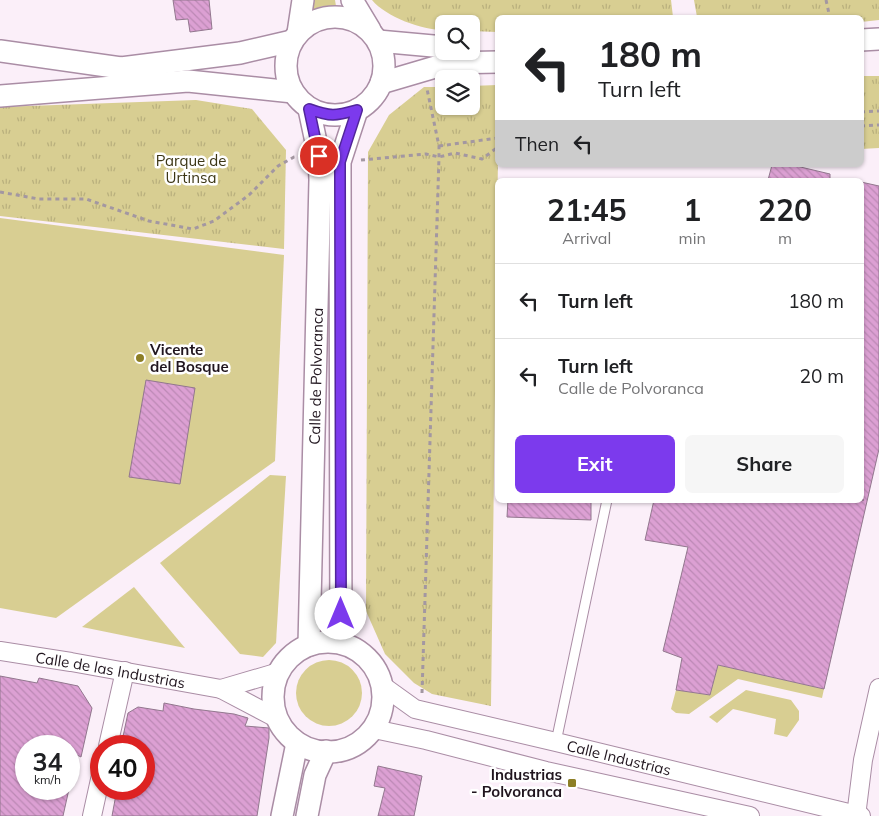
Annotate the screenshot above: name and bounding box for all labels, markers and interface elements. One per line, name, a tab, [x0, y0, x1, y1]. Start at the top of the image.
map controls	[435, 15, 480, 115]
button: search	[435, 15, 480, 60]
text: 180 m	[598, 32, 702, 76]
icon: left	[515, 35, 580, 100]
button: layers	[435, 70, 480, 115]
text: Turn left	[598, 75, 681, 103]
icon: left	[569, 130, 597, 158]
text: Then	[515, 132, 559, 156]
pin	[298, 135, 340, 177]
icon: arrive	[305, 142, 333, 170]
park label: Parque de Urtinsa	[156, 151, 226, 187]
text: 21:45	[547, 191, 627, 229]
text: 1	[683, 191, 701, 229]
text: 220	[758, 191, 812, 229]
text: Arrival	[562, 228, 611, 248]
text: min	[679, 228, 706, 248]
text: m	[778, 228, 792, 248]
icon: left	[515, 287, 543, 315]
text: Turn left	[558, 289, 633, 313]
text: 180 m	[788, 289, 844, 313]
street label: Calle de Polvoranca	[304, 307, 326, 445]
place label: Vicente del Bosque	[149, 340, 229, 376]
marker: Vicente del Bosque	[134, 352, 146, 364]
text: Turn left	[558, 354, 633, 378]
icon: left	[515, 362, 543, 390]
text: 20 m	[800, 364, 844, 388]
text: Calle de Polvoranca	[558, 378, 704, 398]
button: Exit	[515, 435, 675, 493]
button: Share	[685, 435, 844, 493]
position arrow	[314, 587, 366, 639]
street label: Calle de las Industrias	[34, 647, 187, 692]
speed limit sign: 40	[90, 735, 155, 800]
street label: Calle Industrias	[565, 735, 673, 779]
text: 34	[32, 746, 63, 777]
place label: Industrias - Polvoranca	[471, 765, 562, 801]
text: km/h	[34, 772, 61, 787]
marker: Industrias - Polvoranca	[566, 777, 578, 789]

